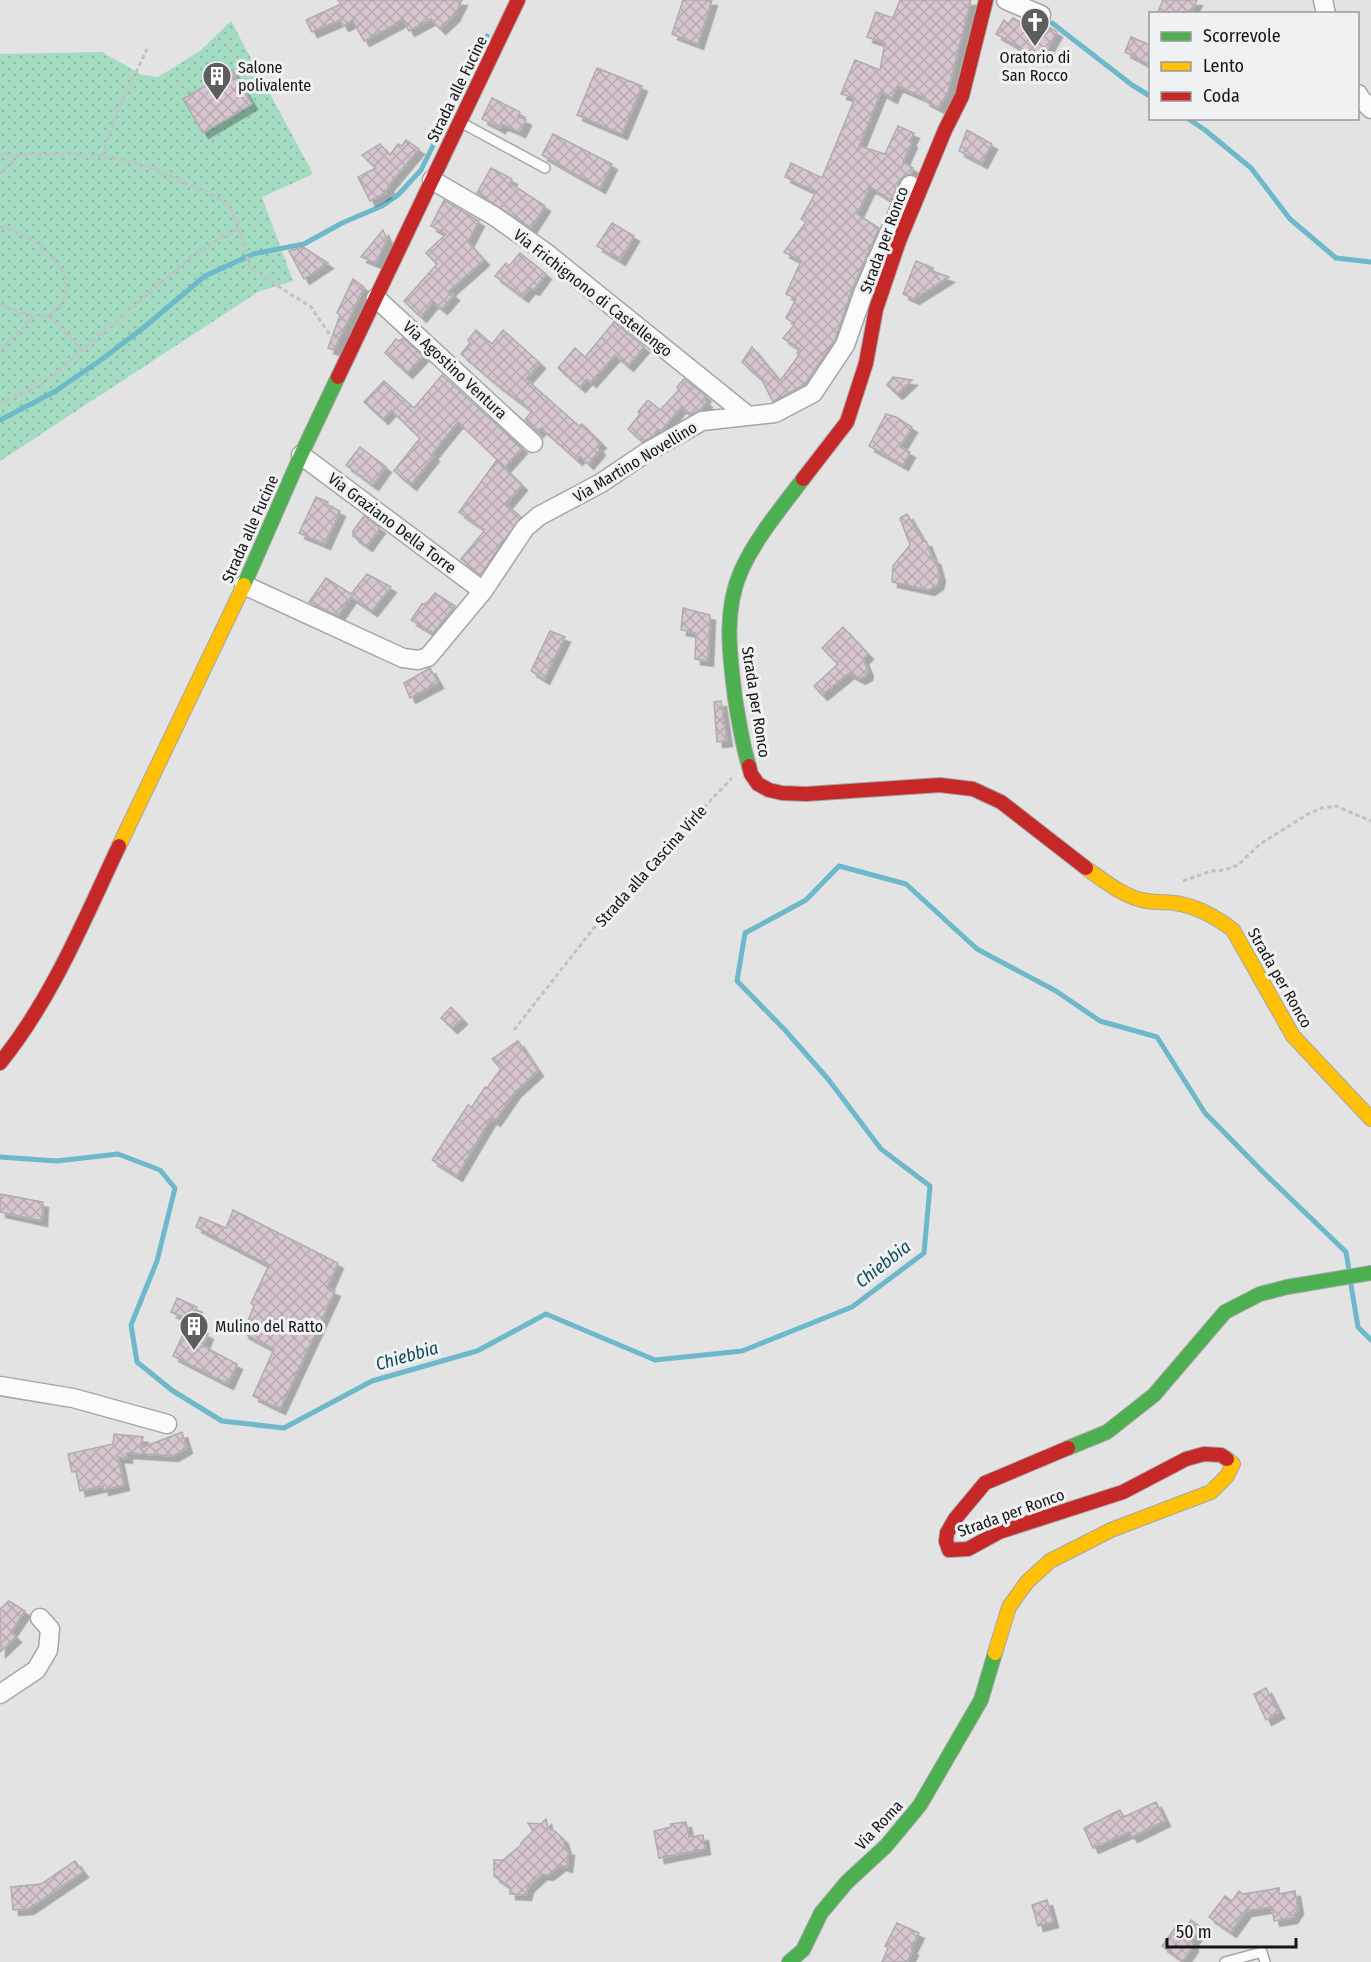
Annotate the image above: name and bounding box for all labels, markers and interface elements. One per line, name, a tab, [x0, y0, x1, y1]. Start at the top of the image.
church icon: Oratorio di San Rocco	[1019, 6, 1051, 48]
legend	[1149, 12, 1359, 120]
text: Scorrevole	[1203, 25, 1281, 47]
street label: Strada alle Fucine	[423, 33, 491, 145]
place label: Oratorio di San Rocco	[1000, 48, 1070, 85]
text: Lento	[1203, 55, 1244, 77]
place label: Salone polivalente	[238, 58, 311, 95]
building icon: Salone polivalente	[201, 60, 233, 102]
text: Coda	[1203, 85, 1240, 107]
street label: Strada per Ronco	[856, 184, 912, 296]
street label: Via Frichignono di Castellengo	[510, 225, 676, 361]
street label: Via Agostino Ventura	[399, 317, 511, 423]
street label: Via Martino Novellino	[570, 418, 700, 506]
street label: Via Graziano Della Torre	[324, 469, 460, 577]
street label: Strada alle Fucine	[218, 472, 282, 586]
street label: Strada per Ronco	[738, 645, 774, 759]
street label: Strada alla Cascina Virle	[591, 801, 711, 931]
street label: Strada per Ronco	[1244, 925, 1316, 1031]
water label: Chiebbia	[851, 1236, 915, 1292]
building icon: Mulino del Ratto	[178, 1310, 210, 1352]
place label: Mulino del Ratto	[215, 1317, 323, 1336]
water label: Chiebbia	[373, 1337, 441, 1375]
street label: Strada per Ronco	[955, 1485, 1067, 1541]
street label: Via Roma	[851, 1796, 907, 1854]
scale bar	[1167, 1911, 1296, 1949]
text: 50 m	[1176, 1921, 1212, 1943]

